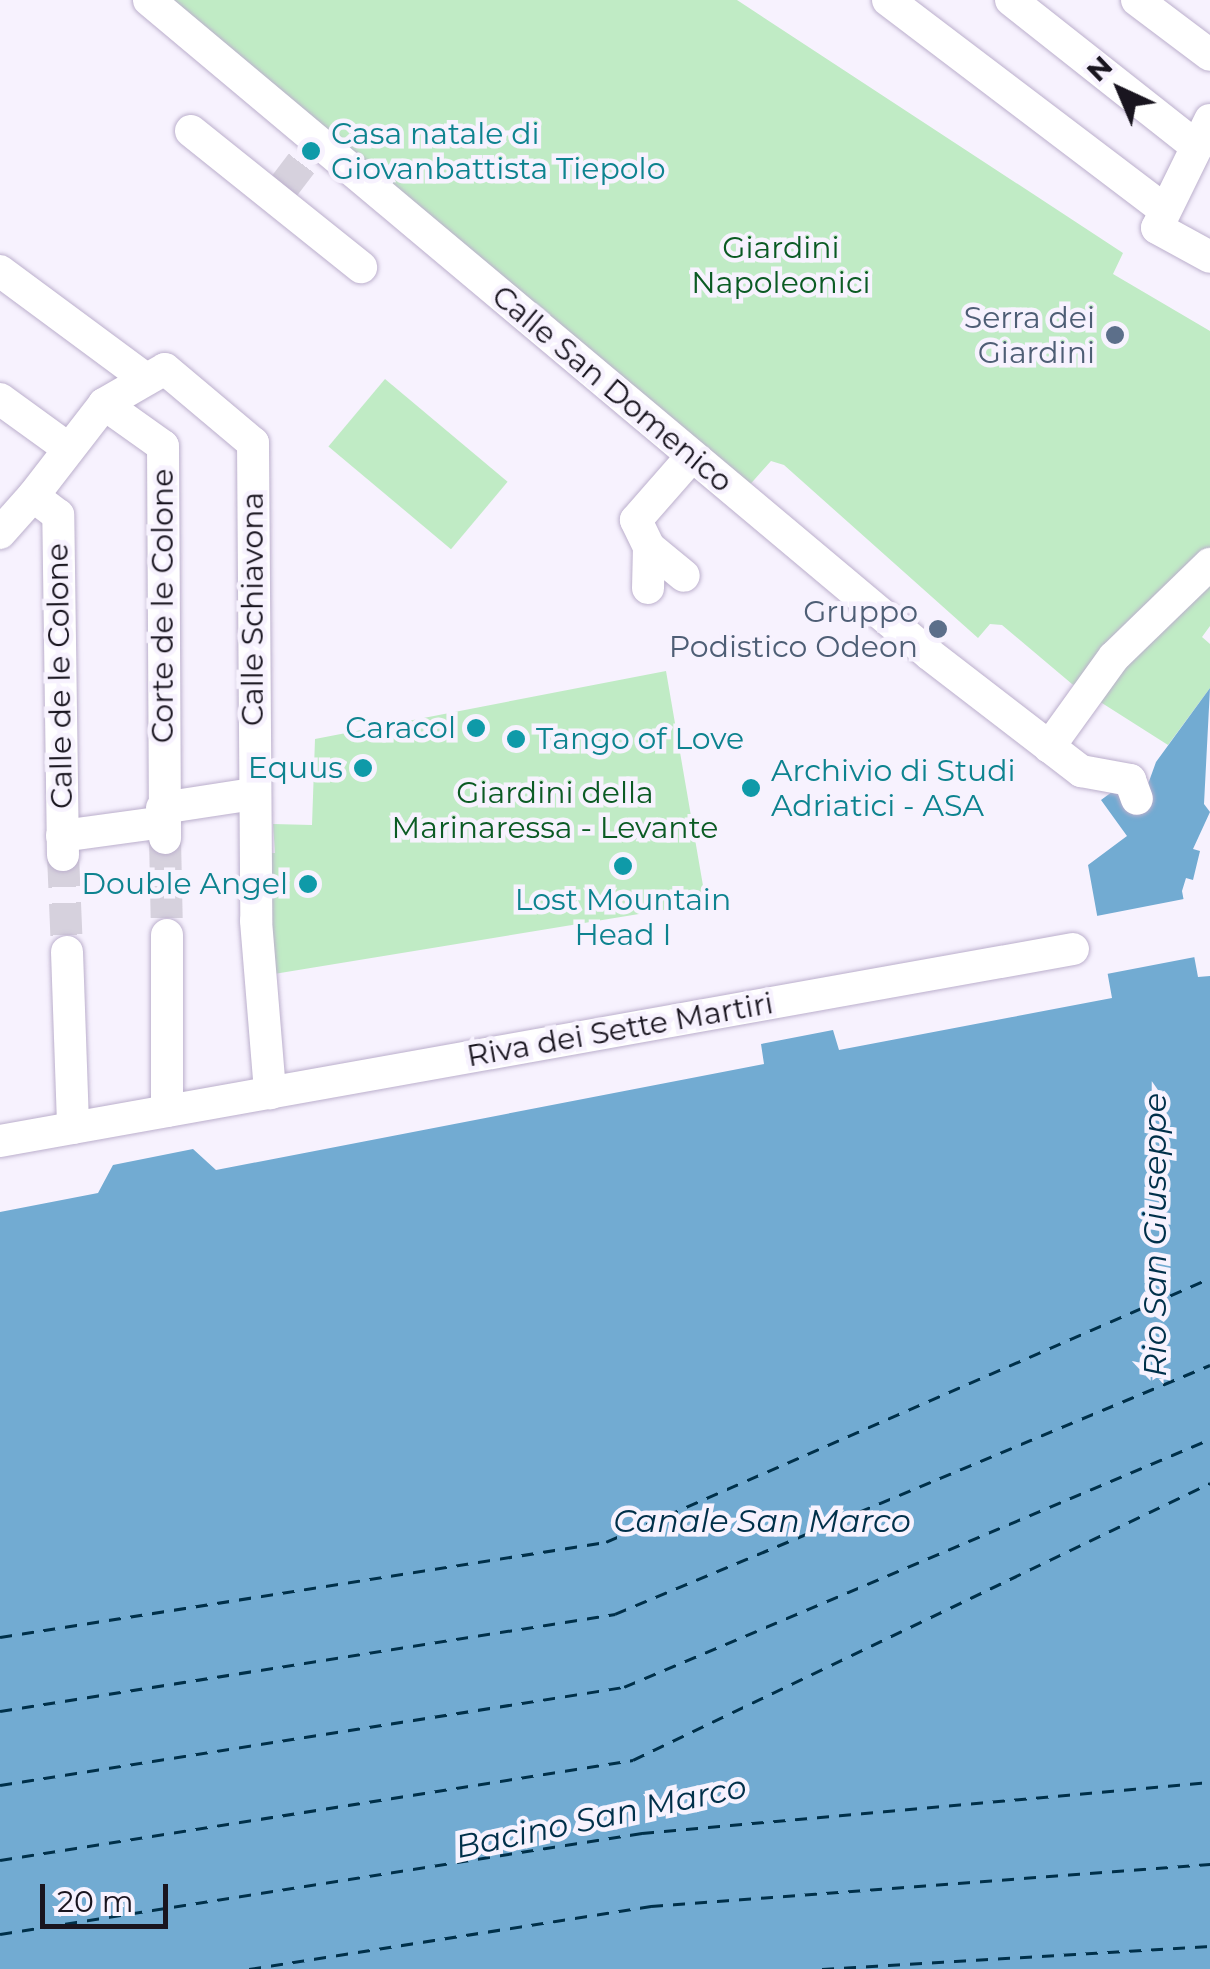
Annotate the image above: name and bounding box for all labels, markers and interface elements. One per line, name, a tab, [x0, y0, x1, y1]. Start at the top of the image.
north arrow	[1070, 40, 1170, 140]
text: N	[1079, 48, 1119, 89]
place label: Casa natale di Giovanbattista Tiepolo	[331, 116, 665, 186]
marker: Casa natale di Giovanbattista Tiepolo	[300, 140, 322, 162]
park label: Giardini Napoleonici	[691, 230, 871, 300]
street label: Calle San Domenico	[485, 278, 739, 500]
place label: Serra dei Giardini	[964, 300, 1095, 370]
marker: Serra dei Giardini	[1104, 324, 1126, 346]
street label: Corte de le Colone	[145, 469, 181, 743]
street label: Calle Schiavona	[235, 492, 271, 726]
street label: Calle de le Colone	[40, 543, 80, 809]
place label: Gruppo Podistico Odeon	[669, 594, 918, 664]
marker: Gruppo Podistico Odeon	[927, 618, 949, 640]
place label: Caracol	[345, 710, 456, 746]
marker: Caracol	[465, 717, 487, 739]
place label: Tango of Love	[536, 721, 744, 757]
marker: Tango of Love	[505, 728, 527, 750]
place label: Equus	[248, 750, 343, 786]
place label: Archivio di Studi Adriatici - ASA	[771, 753, 1016, 824]
marker: Equus	[352, 757, 374, 779]
park label: Giardini della Marinaressa - Levante	[392, 775, 718, 846]
marker: Archivio di Studi Adriatici - ASA	[740, 777, 762, 799]
marker: Lost Mountain Head I	[612, 855, 634, 877]
place label: Double Angel	[81, 866, 288, 902]
marker: Double Angel	[297, 873, 319, 895]
place label: Lost Mountain Head I	[515, 882, 731, 952]
street label: Riva dei Sette Martiri	[464, 985, 776, 1075]
water label: Rio San Giuseppe	[1136, 1093, 1174, 1377]
water label: Canale San Marco	[613, 1502, 911, 1540]
water label: Bacino San Marco	[452, 1767, 750, 1867]
scale bar	[45, 1864, 172, 1926]
text: 20 m	[57, 1883, 134, 1920]

